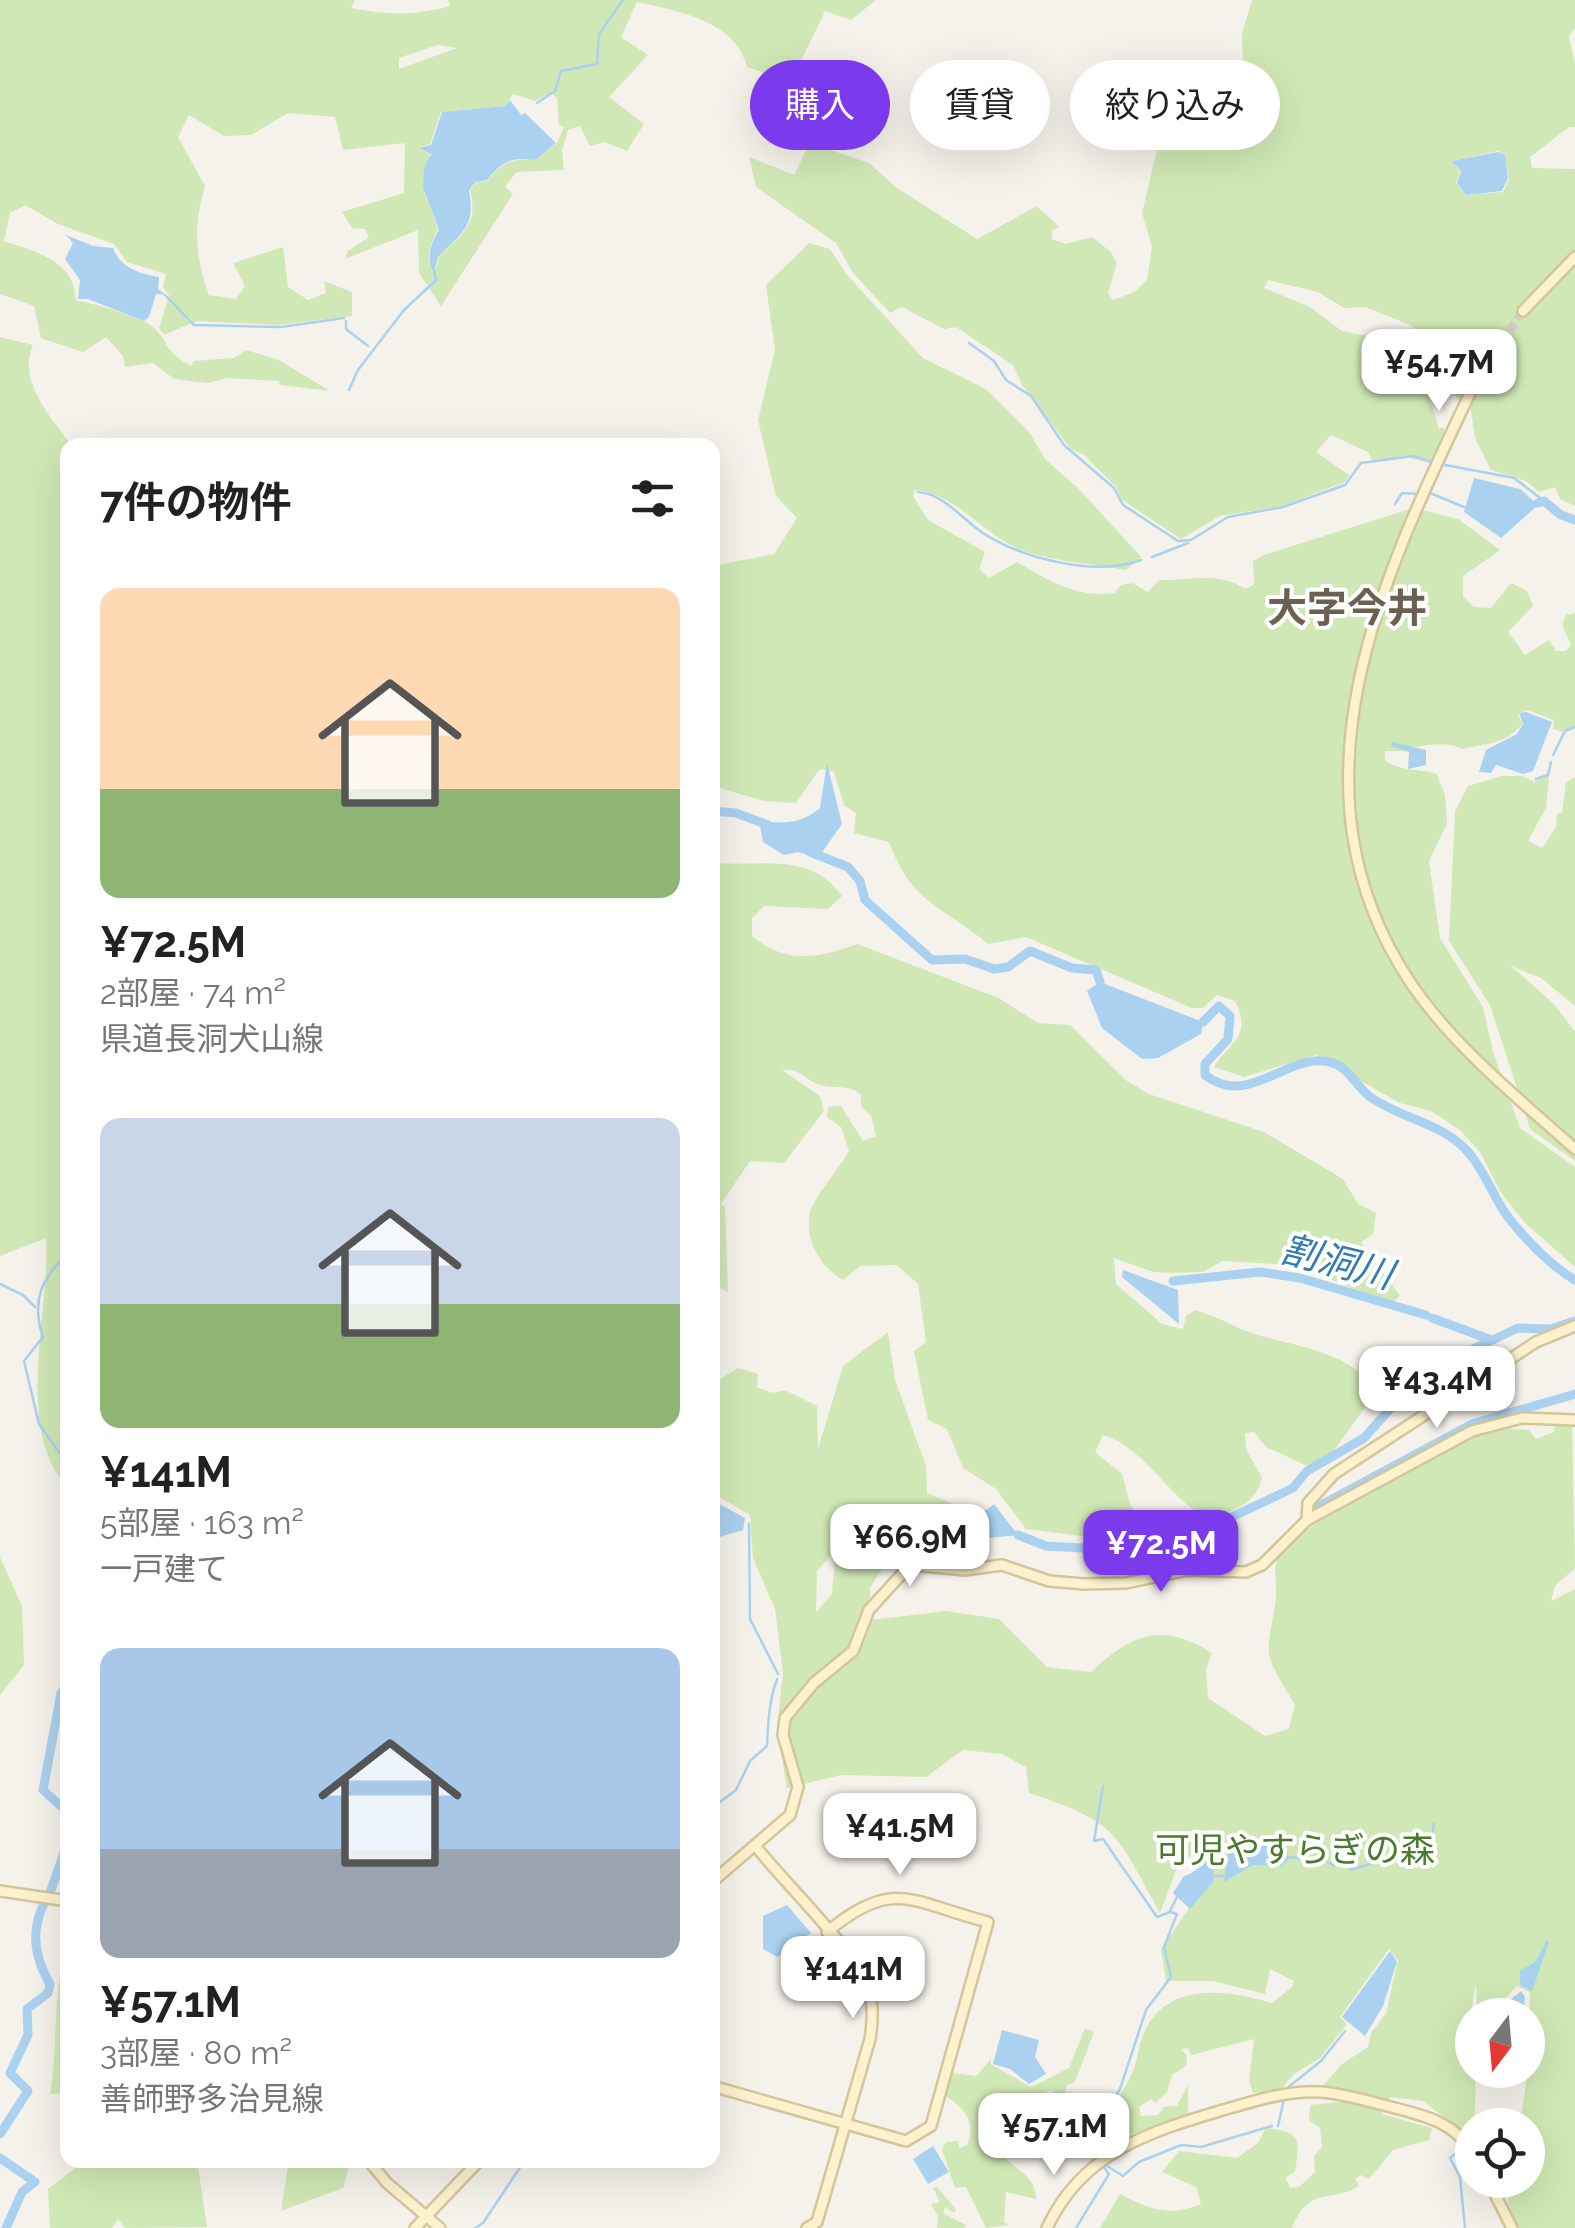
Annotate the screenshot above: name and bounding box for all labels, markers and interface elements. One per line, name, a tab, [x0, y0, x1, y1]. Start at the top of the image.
chip: 購入	[750, 60, 890, 150]
chip: 賃貸	[910, 60, 1050, 150]
chip: 絞り込み	[1070, 60, 1280, 150]
pin: ¥54.7M	[1358, 329, 1520, 414]
text: ¥54.7M	[1384, 343, 1494, 380]
icon: filters	[625, 471, 680, 526]
text: 7件の物件	[100, 478, 292, 527]
district label: 大字今井	[1267, 584, 1427, 631]
icon: home	[300, 653, 480, 833]
text: ¥72.5M	[100, 918, 246, 967]
text: 2部屋 · 74 m²	[100, 974, 286, 1011]
text: 県道長洞犬山線	[100, 1020, 324, 1057]
icon: home	[300, 1183, 480, 1363]
water label: 割洞川	[1276, 1226, 1402, 1298]
pin: ¥43.4M	[1356, 1346, 1518, 1431]
text: ¥43.4M	[1381, 1360, 1493, 1397]
text: ¥141M	[100, 1448, 232, 1497]
text: 5部屋 · 163 m²	[100, 1504, 304, 1541]
pin: ¥66.9M	[829, 1504, 991, 1589]
pin: ¥72.5M	[1080, 1510, 1242, 1595]
text: ¥66.9M	[852, 1518, 968, 1555]
text: ¥72.5M	[1105, 1524, 1217, 1561]
text: 一戸建て	[100, 1550, 228, 1587]
icon: home	[300, 1713, 480, 1893]
pin: ¥41.5M	[819, 1793, 981, 1878]
text: ¥41.5M	[845, 1807, 955, 1844]
park label: 可児やすらぎの森	[1155, 1829, 1435, 1870]
pin: ¥141M	[783, 1936, 923, 2021]
text: ¥141M	[803, 1950, 903, 1987]
text: ¥57.1M	[100, 1978, 241, 2027]
north arrow	[1455, 1998, 1545, 2088]
map controls	[1455, 1998, 1545, 2198]
text: 3部屋 · 80 m²	[100, 2034, 292, 2071]
text: 善師野多治見線	[100, 2080, 324, 2117]
pin: ¥57.1M	[973, 2093, 1135, 2178]
text: ¥57.1M	[1000, 2107, 1108, 2144]
button: locate	[1455, 2108, 1545, 2198]

